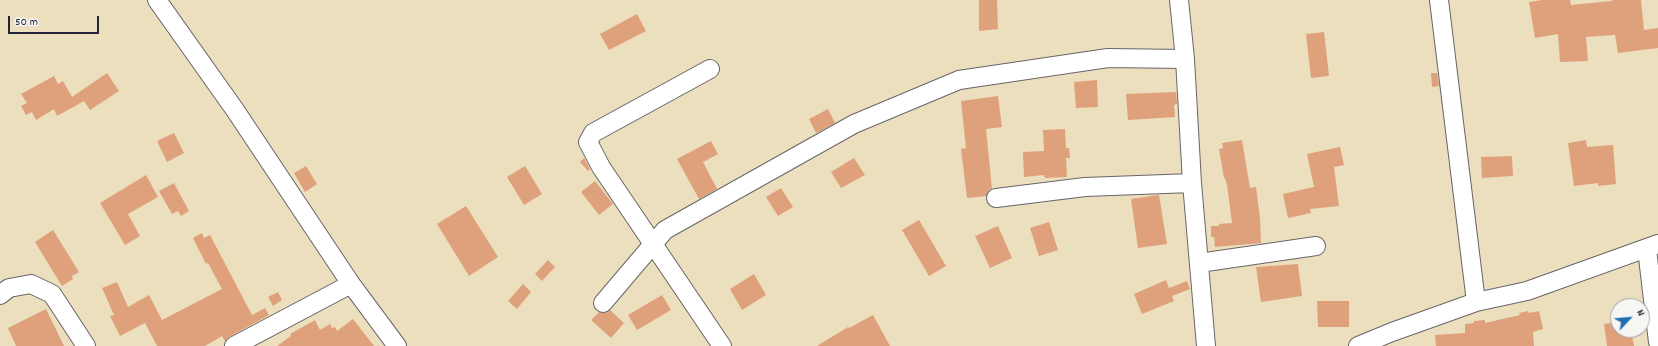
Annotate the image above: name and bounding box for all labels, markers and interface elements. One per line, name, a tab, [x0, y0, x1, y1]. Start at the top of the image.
scale bar	[10, 8, 101, 34]
text: 50 m	[15, 14, 38, 31]
north arrow	[1610, 298, 1650, 338]
text: N	[1632, 307, 1648, 319]

